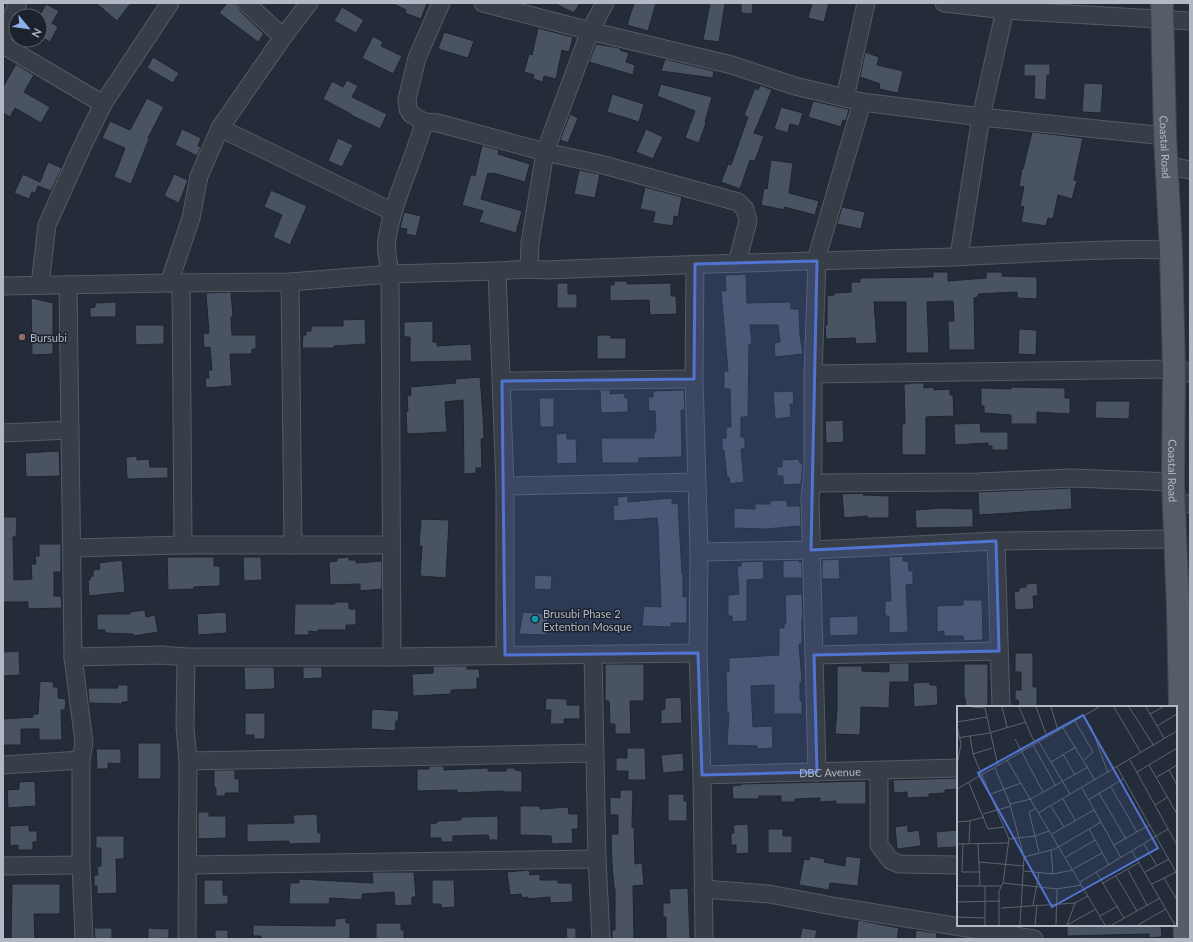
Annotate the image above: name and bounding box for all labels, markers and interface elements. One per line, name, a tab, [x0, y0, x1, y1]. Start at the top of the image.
north arrow	[8, 8, 48, 48]
text: N	[29, 26, 45, 40]
street label: Coastal Road	[1158, 115, 1174, 179]
place label: Bursubi	[30, 331, 67, 344]
marker: Bursubi	[17, 332, 27, 342]
street label: Coastal Road	[1166, 439, 1180, 503]
place label: Brusubi Phase 2 Extention Mosque	[543, 607, 632, 633]
marker: Brusubi Phase 2 Extention Mosque	[530, 614, 540, 624]
inset map	[957, 706, 1177, 926]
street label: DBC Avenue	[799, 764, 861, 779]

